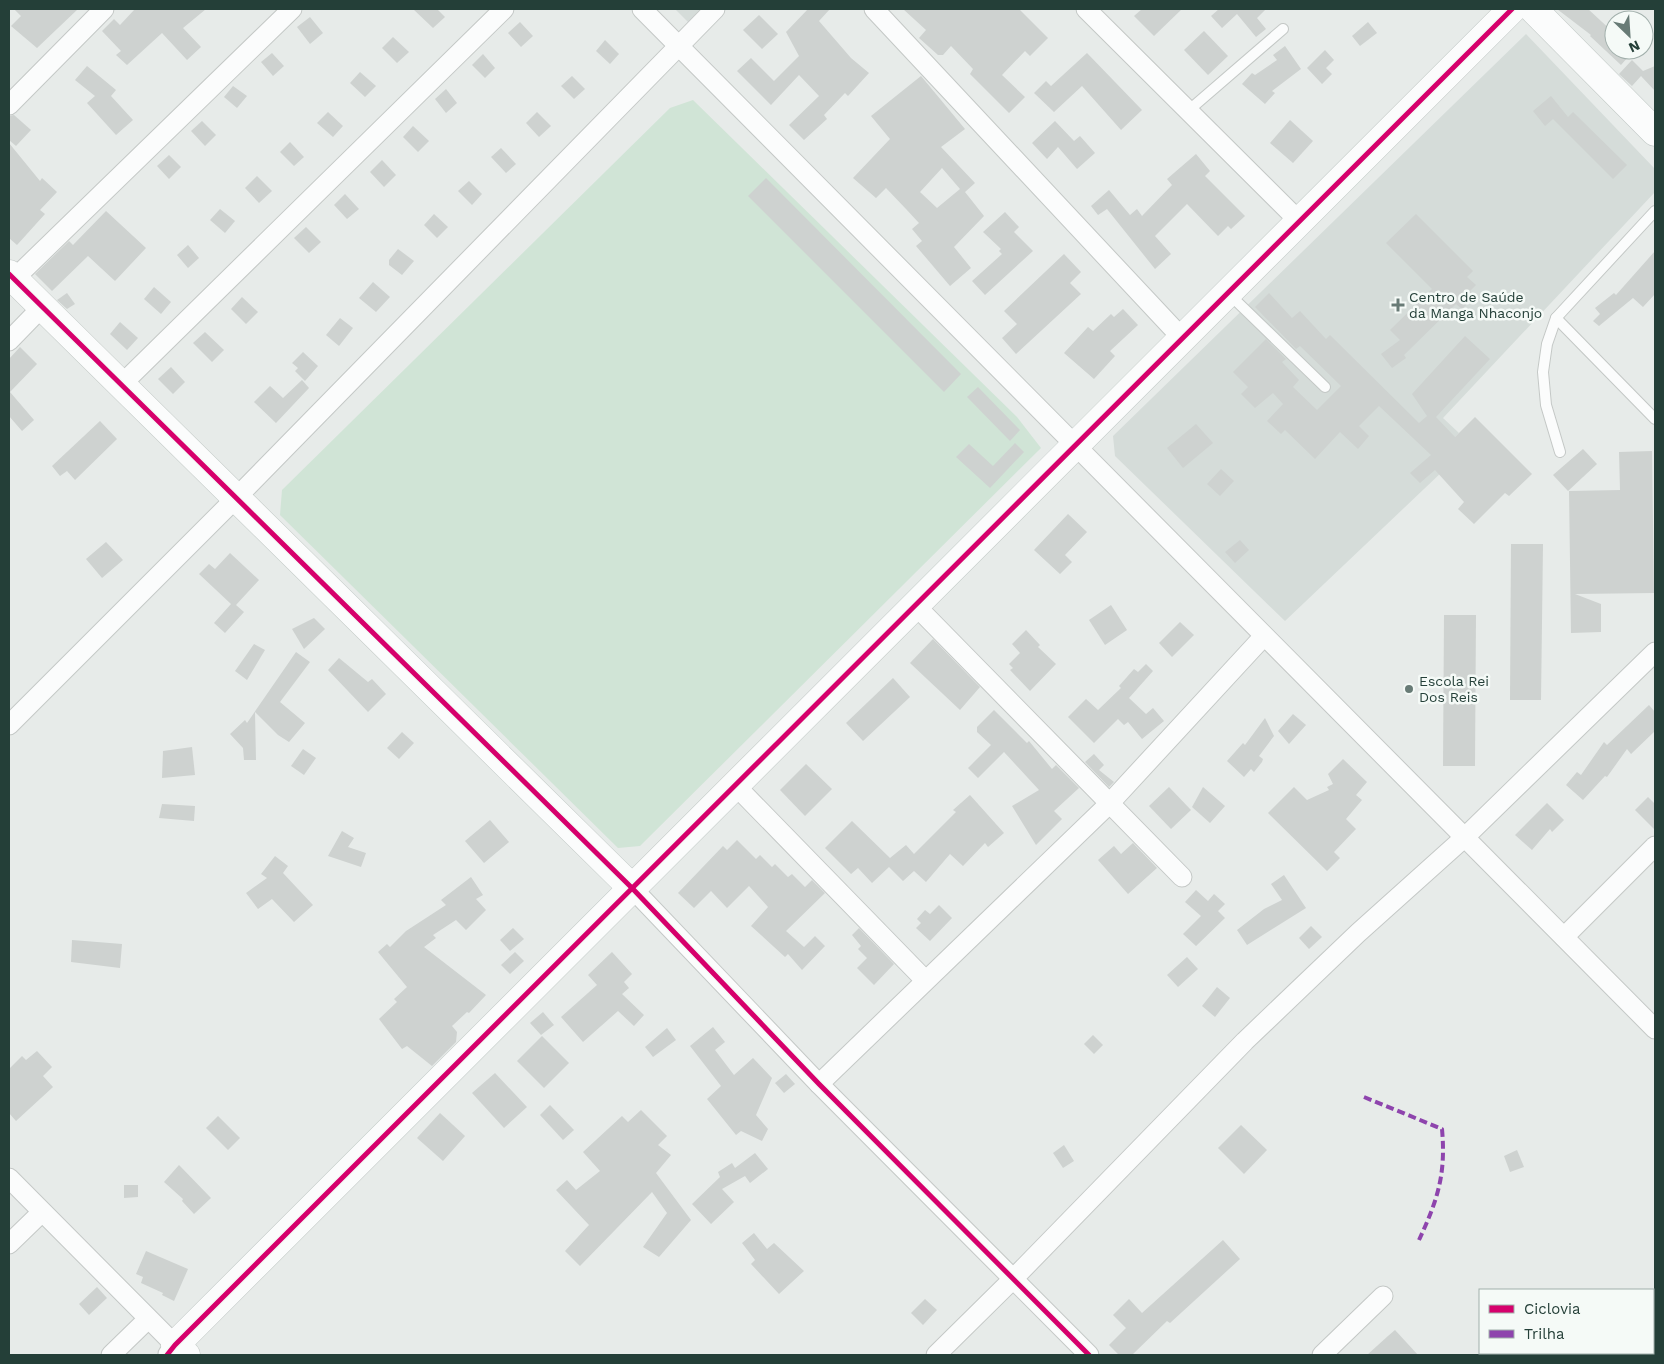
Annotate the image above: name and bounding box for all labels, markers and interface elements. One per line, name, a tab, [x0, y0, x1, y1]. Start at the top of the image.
north arrow	[1604, 10, 1654, 60]
text: N	[1626, 37, 1643, 56]
place label: Centro de Saúde da Manga Nhaconjo	[1409, 289, 1542, 321]
marker: Centro de Saúde da Manga Nhaconjo	[1391, 298, 1405, 312]
place label: Escola Rei Dos Reis	[1419, 673, 1489, 705]
marker: Escola Rei Dos Reis	[1403, 683, 1415, 695]
legend	[1479, 1289, 1654, 1354]
text: Ciclovia	[1524, 1300, 1581, 1318]
text: Trilha	[1524, 1325, 1565, 1343]

